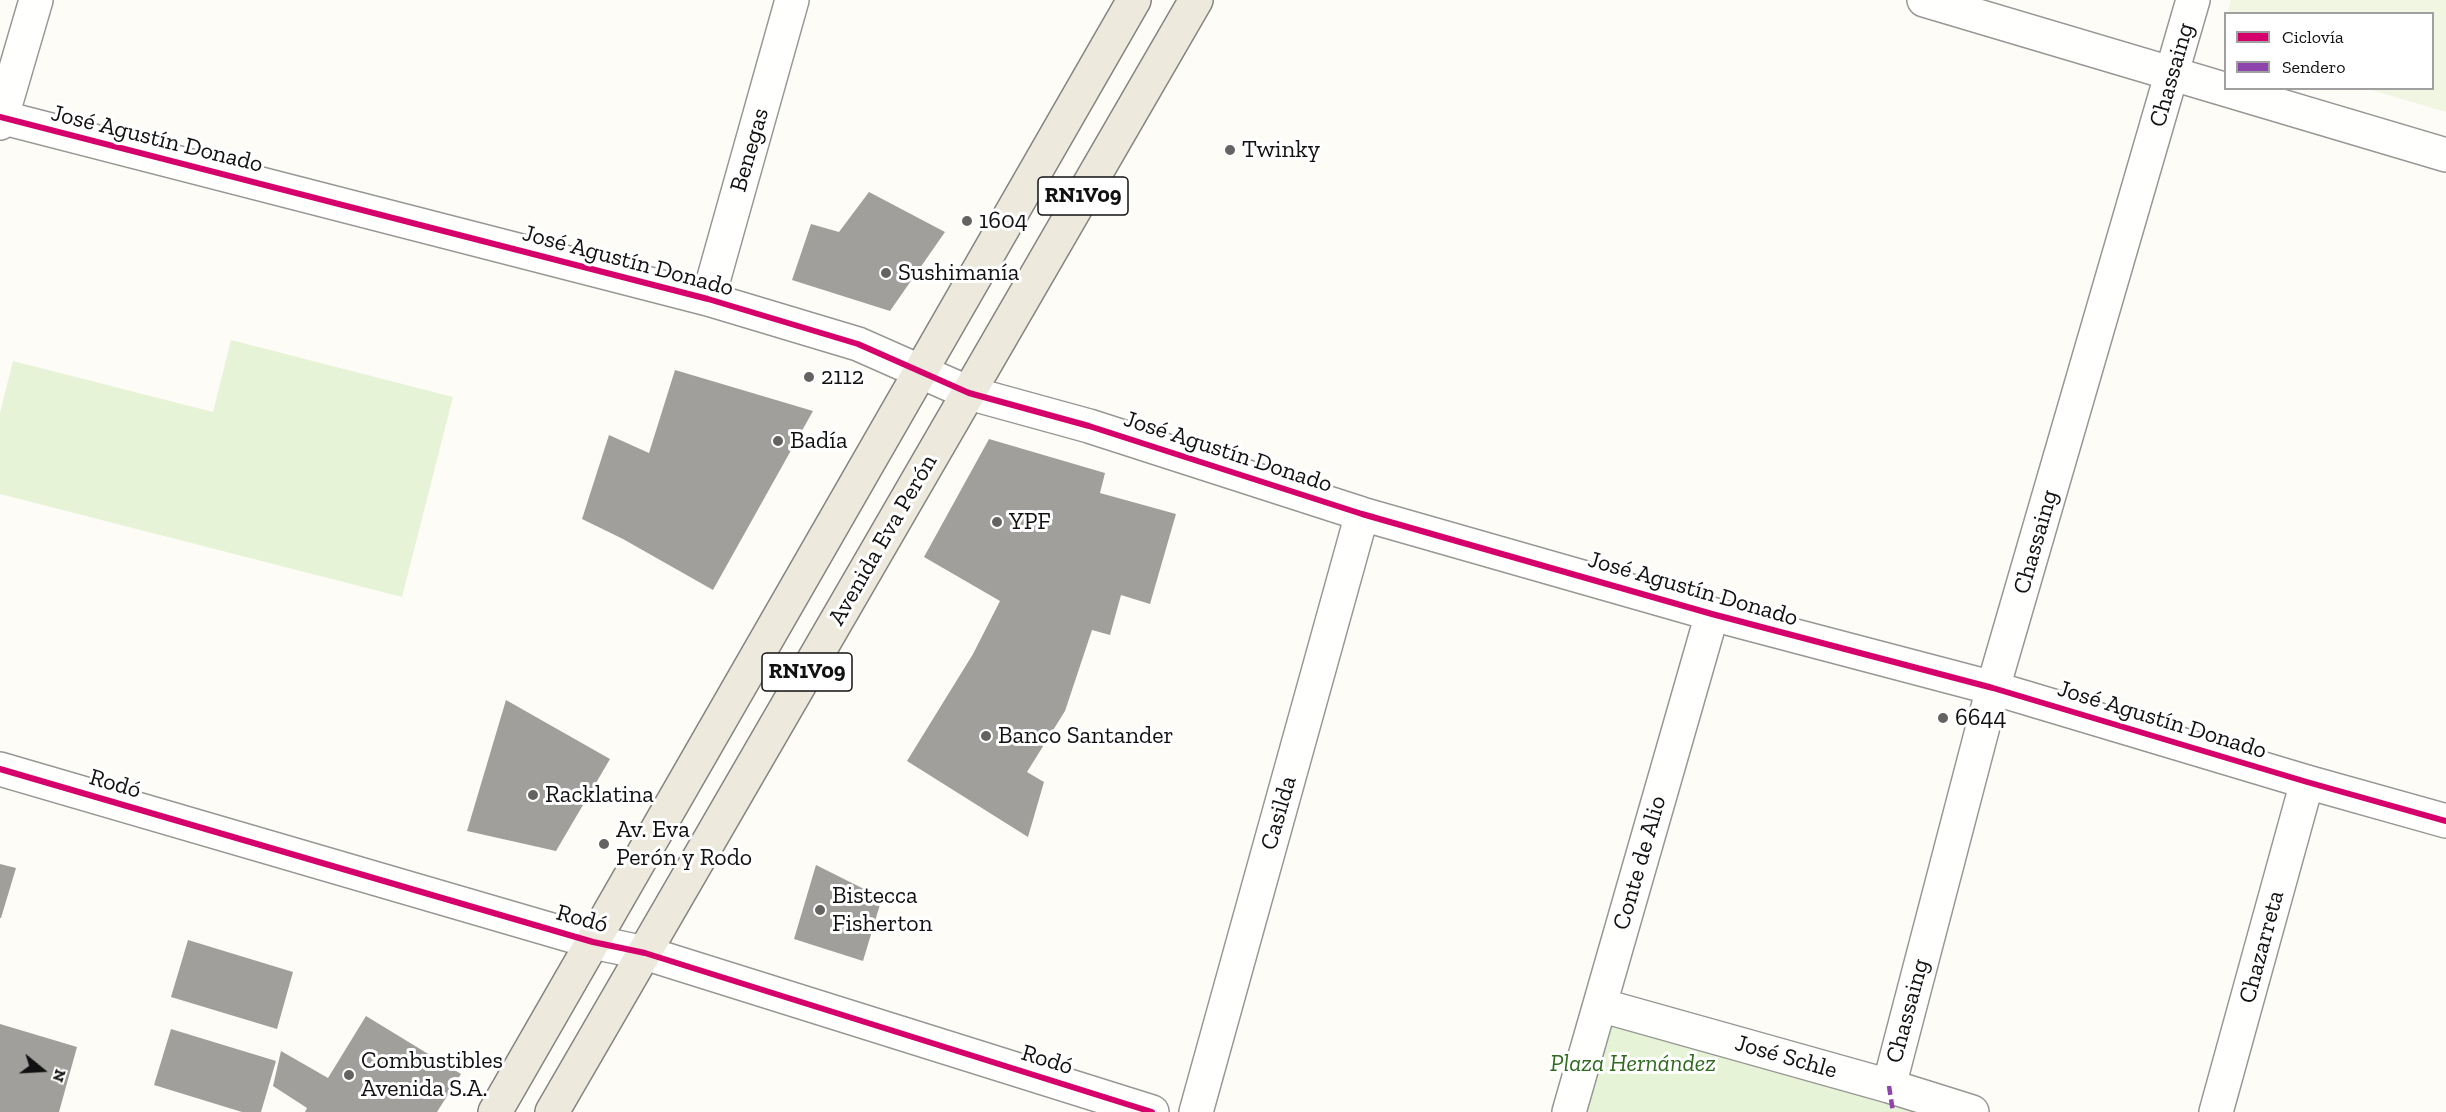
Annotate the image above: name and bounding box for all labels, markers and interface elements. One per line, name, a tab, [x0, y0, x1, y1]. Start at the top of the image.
legend	[2224, 12, 2434, 90]
street label: Chassaing	[2143, 20, 2201, 130]
text: Ciclovía	[2282, 26, 2344, 48]
text: Sendero	[2282, 56, 2346, 78]
street label: José Agustín Donado	[48, 99, 266, 179]
street label: Benegas	[724, 105, 776, 195]
place label: Twinky	[1242, 136, 1320, 164]
marker: Twinky	[1223, 143, 1237, 157]
road number: RN1V09	[1038, 177, 1128, 215]
place label: 1604	[979, 207, 1028, 235]
marker: 1604	[960, 214, 974, 228]
street label: José Agustín Donado	[519, 219, 737, 303]
place label: Sushimanía	[898, 259, 1019, 287]
marker: Sushimanía	[879, 266, 893, 280]
place label: 2112	[821, 363, 864, 391]
marker: 2112	[802, 370, 816, 384]
street label: José Agustín Donado	[1120, 405, 1336, 499]
place label: Badía	[790, 427, 848, 455]
marker: Badía	[771, 434, 785, 448]
street label: Avenida Eva Perón	[822, 450, 944, 630]
street label: Chassaing	[2007, 487, 2065, 597]
place label: YPF	[1009, 508, 1051, 536]
marker: YPF	[990, 515, 1004, 529]
street label: José Agustín Donado	[1585, 545, 1801, 633]
road number: RN1V09	[762, 653, 852, 691]
street label: José Agustín Donado	[2054, 674, 2270, 766]
place label: 6644	[1955, 704, 2006, 732]
marker: 6644	[1936, 711, 1950, 725]
place label: Banco Santander	[998, 722, 1174, 750]
marker: Banco Santander	[979, 729, 993, 743]
street label: Rodó	[86, 763, 144, 805]
street label: Casilda	[1255, 773, 1303, 853]
place label: Racklatina	[545, 781, 654, 809]
marker: Racklatina	[526, 788, 540, 802]
street label: Conte de Alio	[1607, 793, 1673, 933]
place label: Av. Eva Perón y Rodo	[616, 816, 752, 872]
marker: Av. Eva Perón y Rodo	[597, 837, 611, 851]
place label: Bistecca Fisherton	[832, 882, 932, 938]
street label: Chazarreta	[2233, 888, 2291, 1006]
street label: Rodó	[553, 898, 611, 940]
marker: Bistecca Fisherton	[813, 903, 827, 917]
street label: Chassaing	[1880, 956, 1936, 1066]
street label: José Schle	[1732, 1029, 1840, 1085]
street label: Rodó	[1018, 1039, 1076, 1081]
north arrow	[12, 1040, 72, 1100]
place label: Combustibles Avenida S.A.	[361, 1047, 503, 1103]
park label: Plaza Hernández	[1550, 1050, 1716, 1078]
text: N	[49, 1067, 71, 1084]
marker: Combustibles Avenida S.A.	[342, 1068, 356, 1082]

